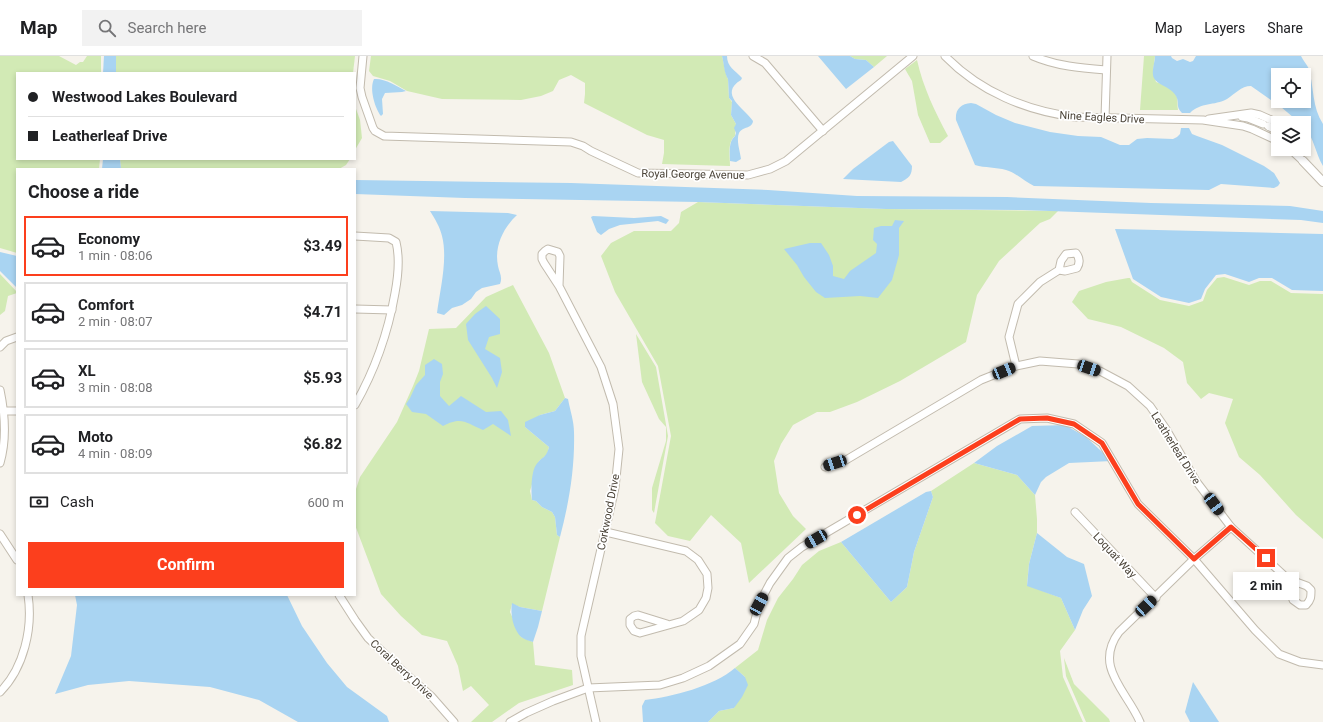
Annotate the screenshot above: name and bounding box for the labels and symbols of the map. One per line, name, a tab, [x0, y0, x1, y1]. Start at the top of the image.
street label: Nine Eagles Drive	[1059, 109, 1145, 126]
street label: Royal George Avenue	[641, 167, 745, 182]
car	[1076, 358, 1102, 378]
car	[991, 361, 1017, 381]
street label: Leatherleaf Drive	[1148, 410, 1203, 487]
car	[822, 454, 848, 472]
street label: Corkwood Drive	[595, 473, 622, 551]
car	[1202, 491, 1226, 517]
route start	[848, 506, 866, 524]
car	[803, 528, 829, 550]
street label: Loquat Way	[1090, 530, 1140, 581]
route end	[1257, 549, 1275, 567]
callout: 2 min	[1233, 572, 1299, 600]
car	[748, 591, 770, 617]
car	[1133, 593, 1159, 619]
street label: Coral Berry Drive	[368, 637, 436, 702]

